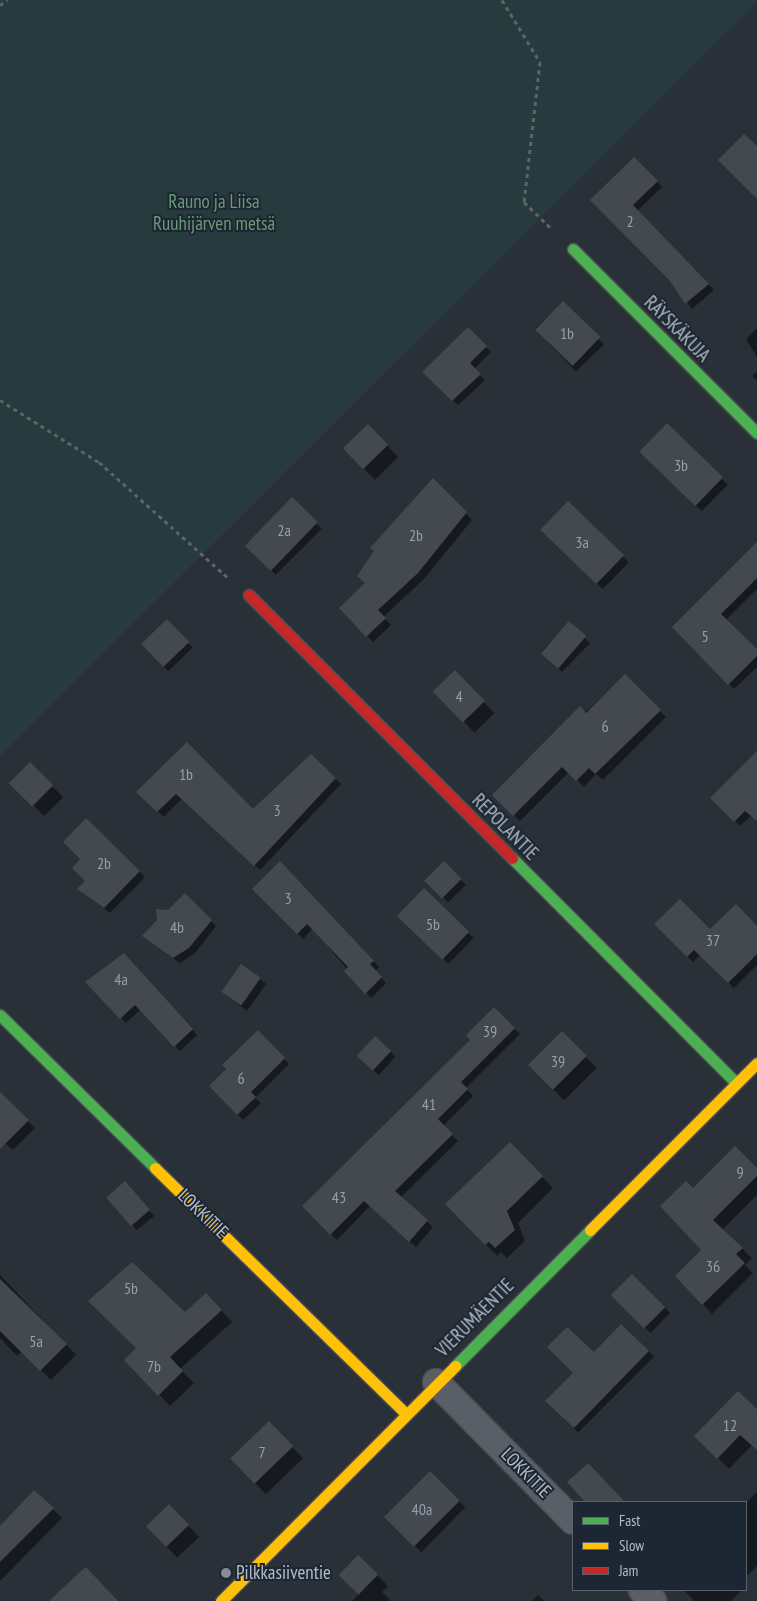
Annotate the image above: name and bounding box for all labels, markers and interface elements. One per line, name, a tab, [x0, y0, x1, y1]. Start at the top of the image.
park label: Rauno ja Liisa Ruuhijärven metsä	[153, 191, 275, 235]
house number: 2	[626, 211, 634, 231]
street label: RÄYSKÄKUJA	[639, 291, 715, 367]
house number: 1b	[560, 323, 574, 343]
house number: 3b	[674, 455, 688, 475]
house number: 2a	[277, 520, 291, 540]
house number: 2b	[409, 525, 423, 545]
house number: 3a	[575, 532, 589, 552]
house number: 5	[701, 626, 709, 646]
house number: 4	[455, 686, 463, 706]
house number: 6	[601, 716, 609, 736]
house number: 1b	[179, 764, 193, 784]
street label: REPOLANTIE	[467, 789, 543, 865]
house number: 3	[273, 800, 281, 820]
house number: 2b	[97, 853, 111, 873]
house number: 3	[284, 888, 292, 908]
house number: 5b	[426, 914, 440, 934]
house number: 4b	[170, 917, 184, 937]
house number: 37	[706, 930, 720, 950]
house number: 4a	[114, 969, 128, 989]
house number: 39	[483, 1021, 497, 1041]
house number: 39	[551, 1051, 565, 1071]
house number: 6	[237, 1068, 245, 1088]
house number: 41	[422, 1094, 436, 1114]
house number: 9	[736, 1162, 744, 1182]
street label: LOKKITIE	[173, 1184, 233, 1244]
house number: 43	[332, 1187, 346, 1207]
house number: 36	[706, 1256, 720, 1276]
street label: VIERUMÄENTIE	[431, 1274, 519, 1362]
house number: 5b	[124, 1278, 138, 1298]
house number: 5a	[29, 1331, 43, 1351]
house number: 7b	[147, 1356, 161, 1376]
house number: 12	[723, 1415, 737, 1435]
house number: 7	[258, 1442, 266, 1462]
street label: LOKKITIE	[496, 1443, 556, 1503]
house number: 40a	[412, 1499, 432, 1519]
legend	[572, 1501, 747, 1591]
text: Fast	[619, 1511, 640, 1530]
text: Slow	[619, 1536, 644, 1555]
text: Jam	[619, 1561, 638, 1580]
place label: Pilkkasiiventie	[236, 1562, 331, 1584]
marker: Pilkkasiiventie	[220, 1567, 232, 1579]

